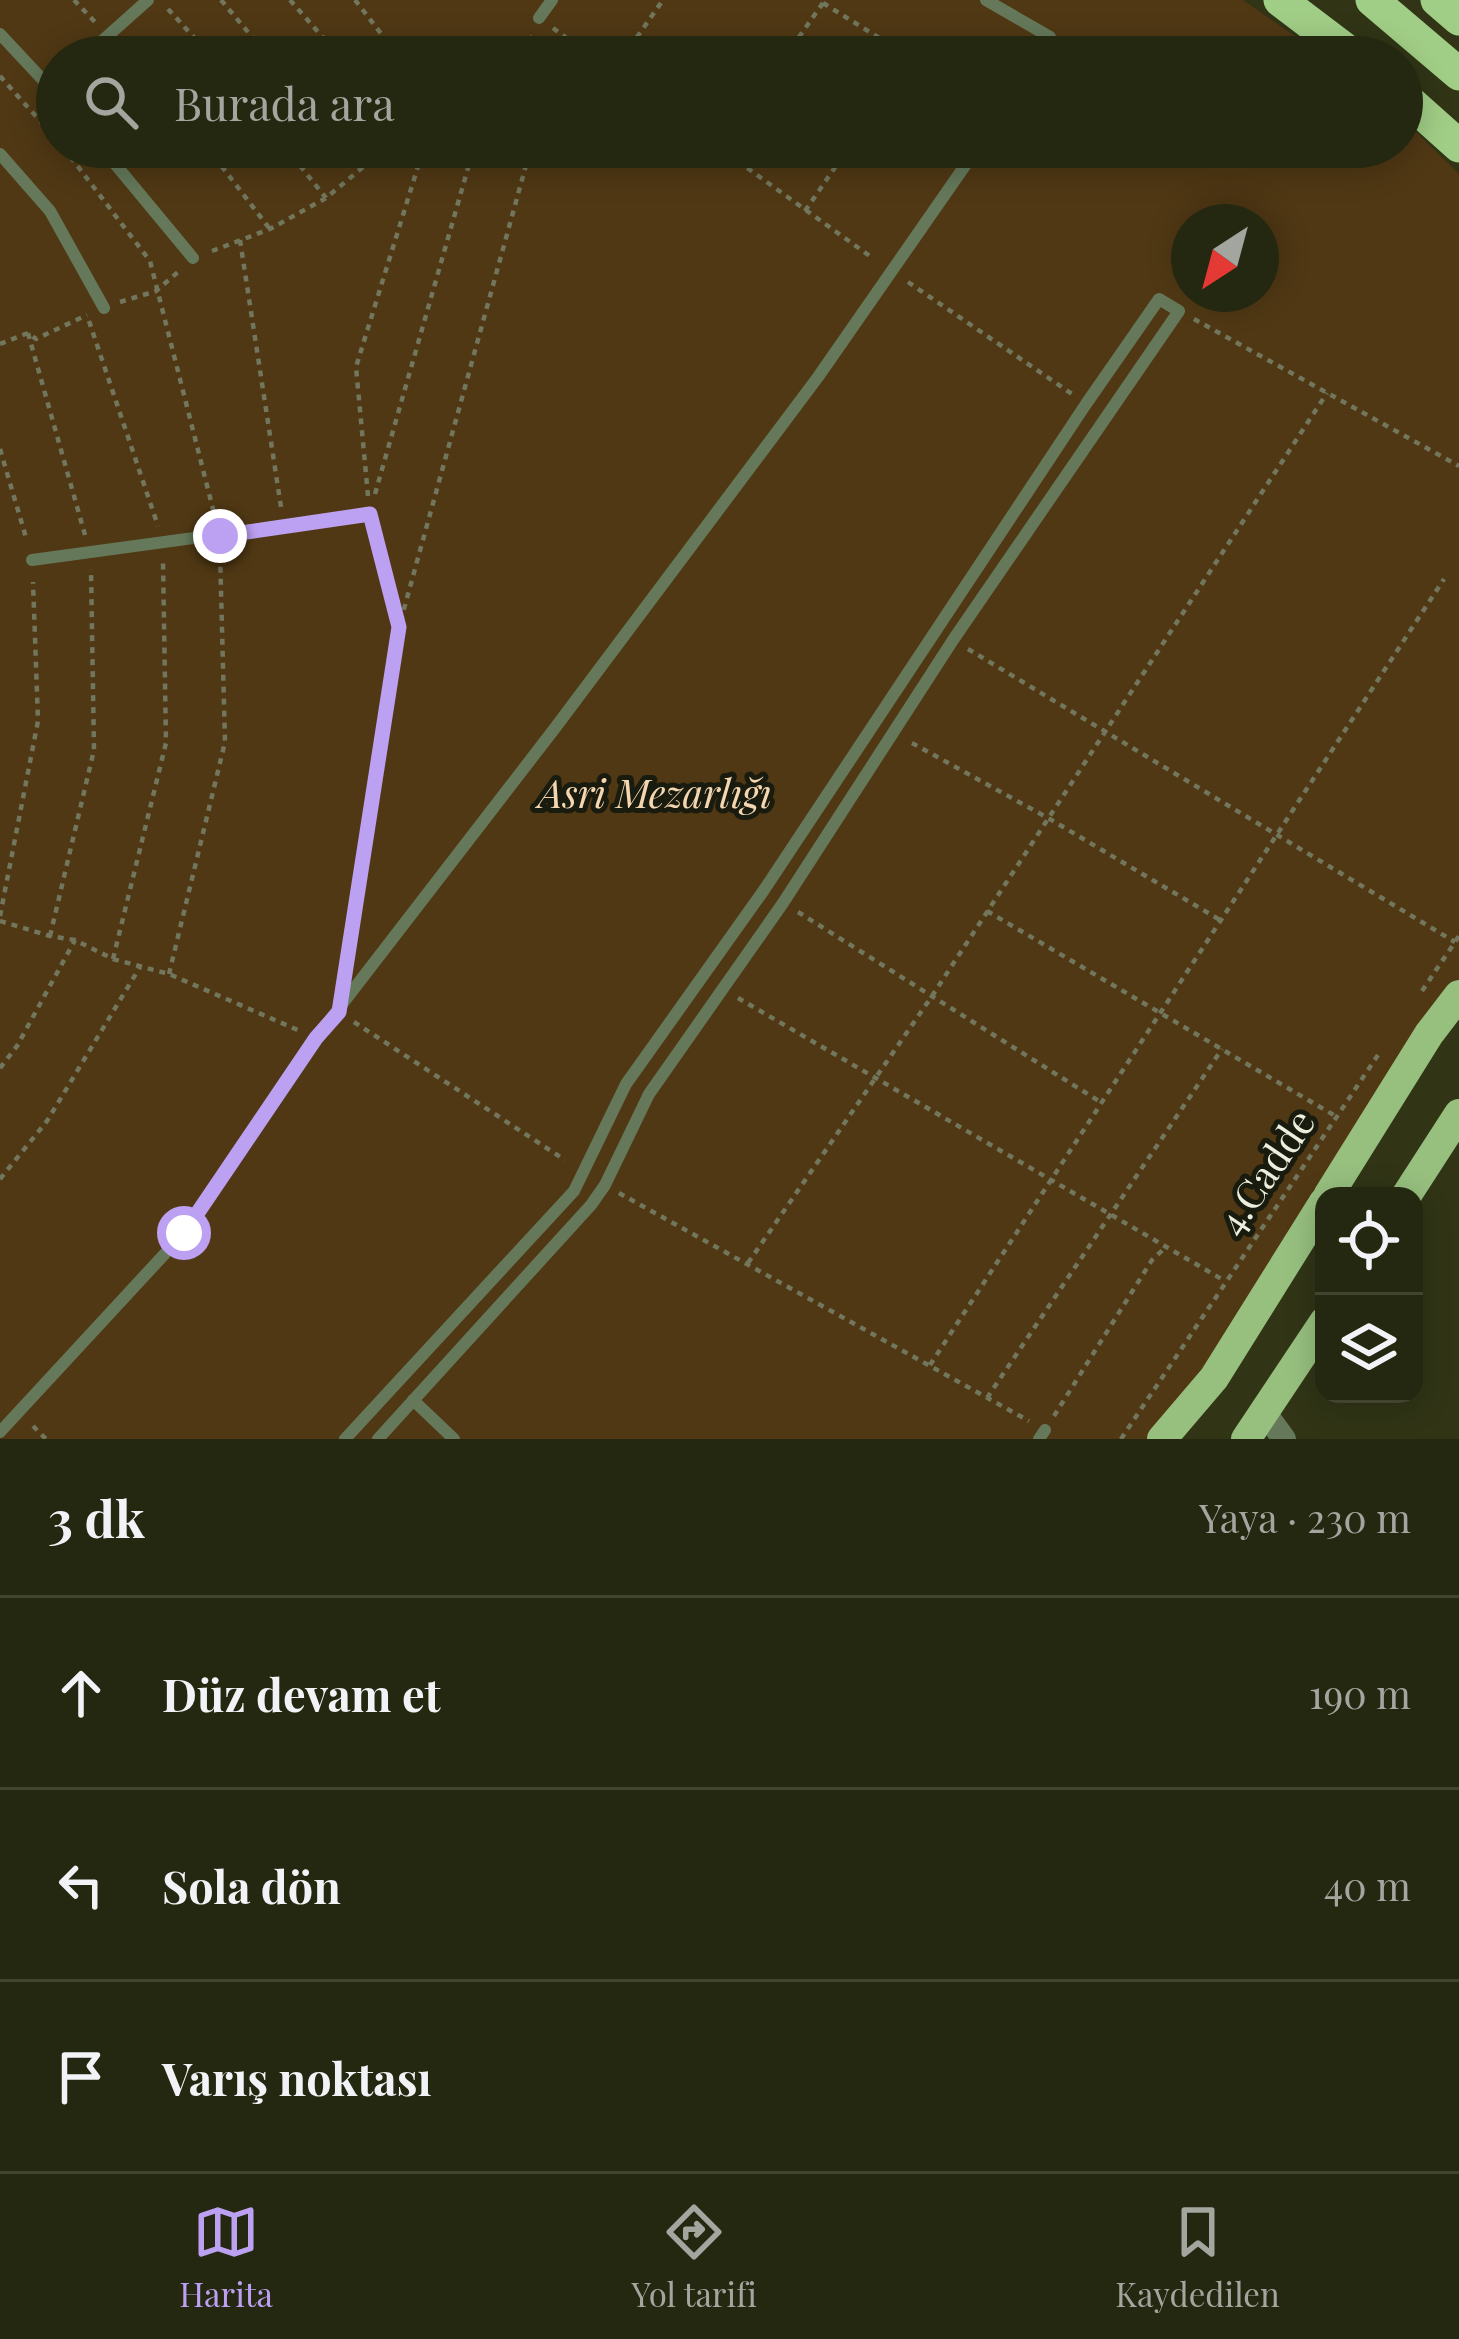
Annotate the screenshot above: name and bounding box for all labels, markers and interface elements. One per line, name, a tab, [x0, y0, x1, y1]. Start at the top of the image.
search box	[36, 36, 1423, 168]
icon: search	[78, 69, 144, 135]
text: Burada ara	[174, 72, 395, 132]
north arrow	[1171, 204, 1279, 312]
route end	[193, 509, 247, 563]
park label: Asri Mezarlığı	[534, 766, 772, 818]
street label: 4.Cadde	[1204, 1098, 1325, 1244]
map controls	[1315, 1187, 1423, 1403]
button: locate	[1315, 1187, 1423, 1295]
route start	[157, 1206, 211, 1260]
button: layers	[1315, 1295, 1423, 1403]
text: 3 dk	[48, 1483, 145, 1551]
text: Yaya · 230 m	[1199, 1491, 1411, 1543]
icon: ahead	[48, 1660, 114, 1726]
text: Düz devam et	[162, 1663, 441, 1723]
text: 190 m	[1309, 1667, 1411, 1719]
icon: left	[48, 1852, 114, 1918]
text: Sola dön	[162, 1855, 341, 1915]
text: 40 m	[1324, 1859, 1411, 1911]
icon: arrive	[48, 2044, 114, 2110]
text: Varış noktası	[162, 2047, 432, 2107]
tab: Harita	[179, 2199, 273, 2315]
tab: Yol tarifi	[631, 2199, 757, 2315]
tab: Kaydedilen	[1115, 2199, 1280, 2315]

